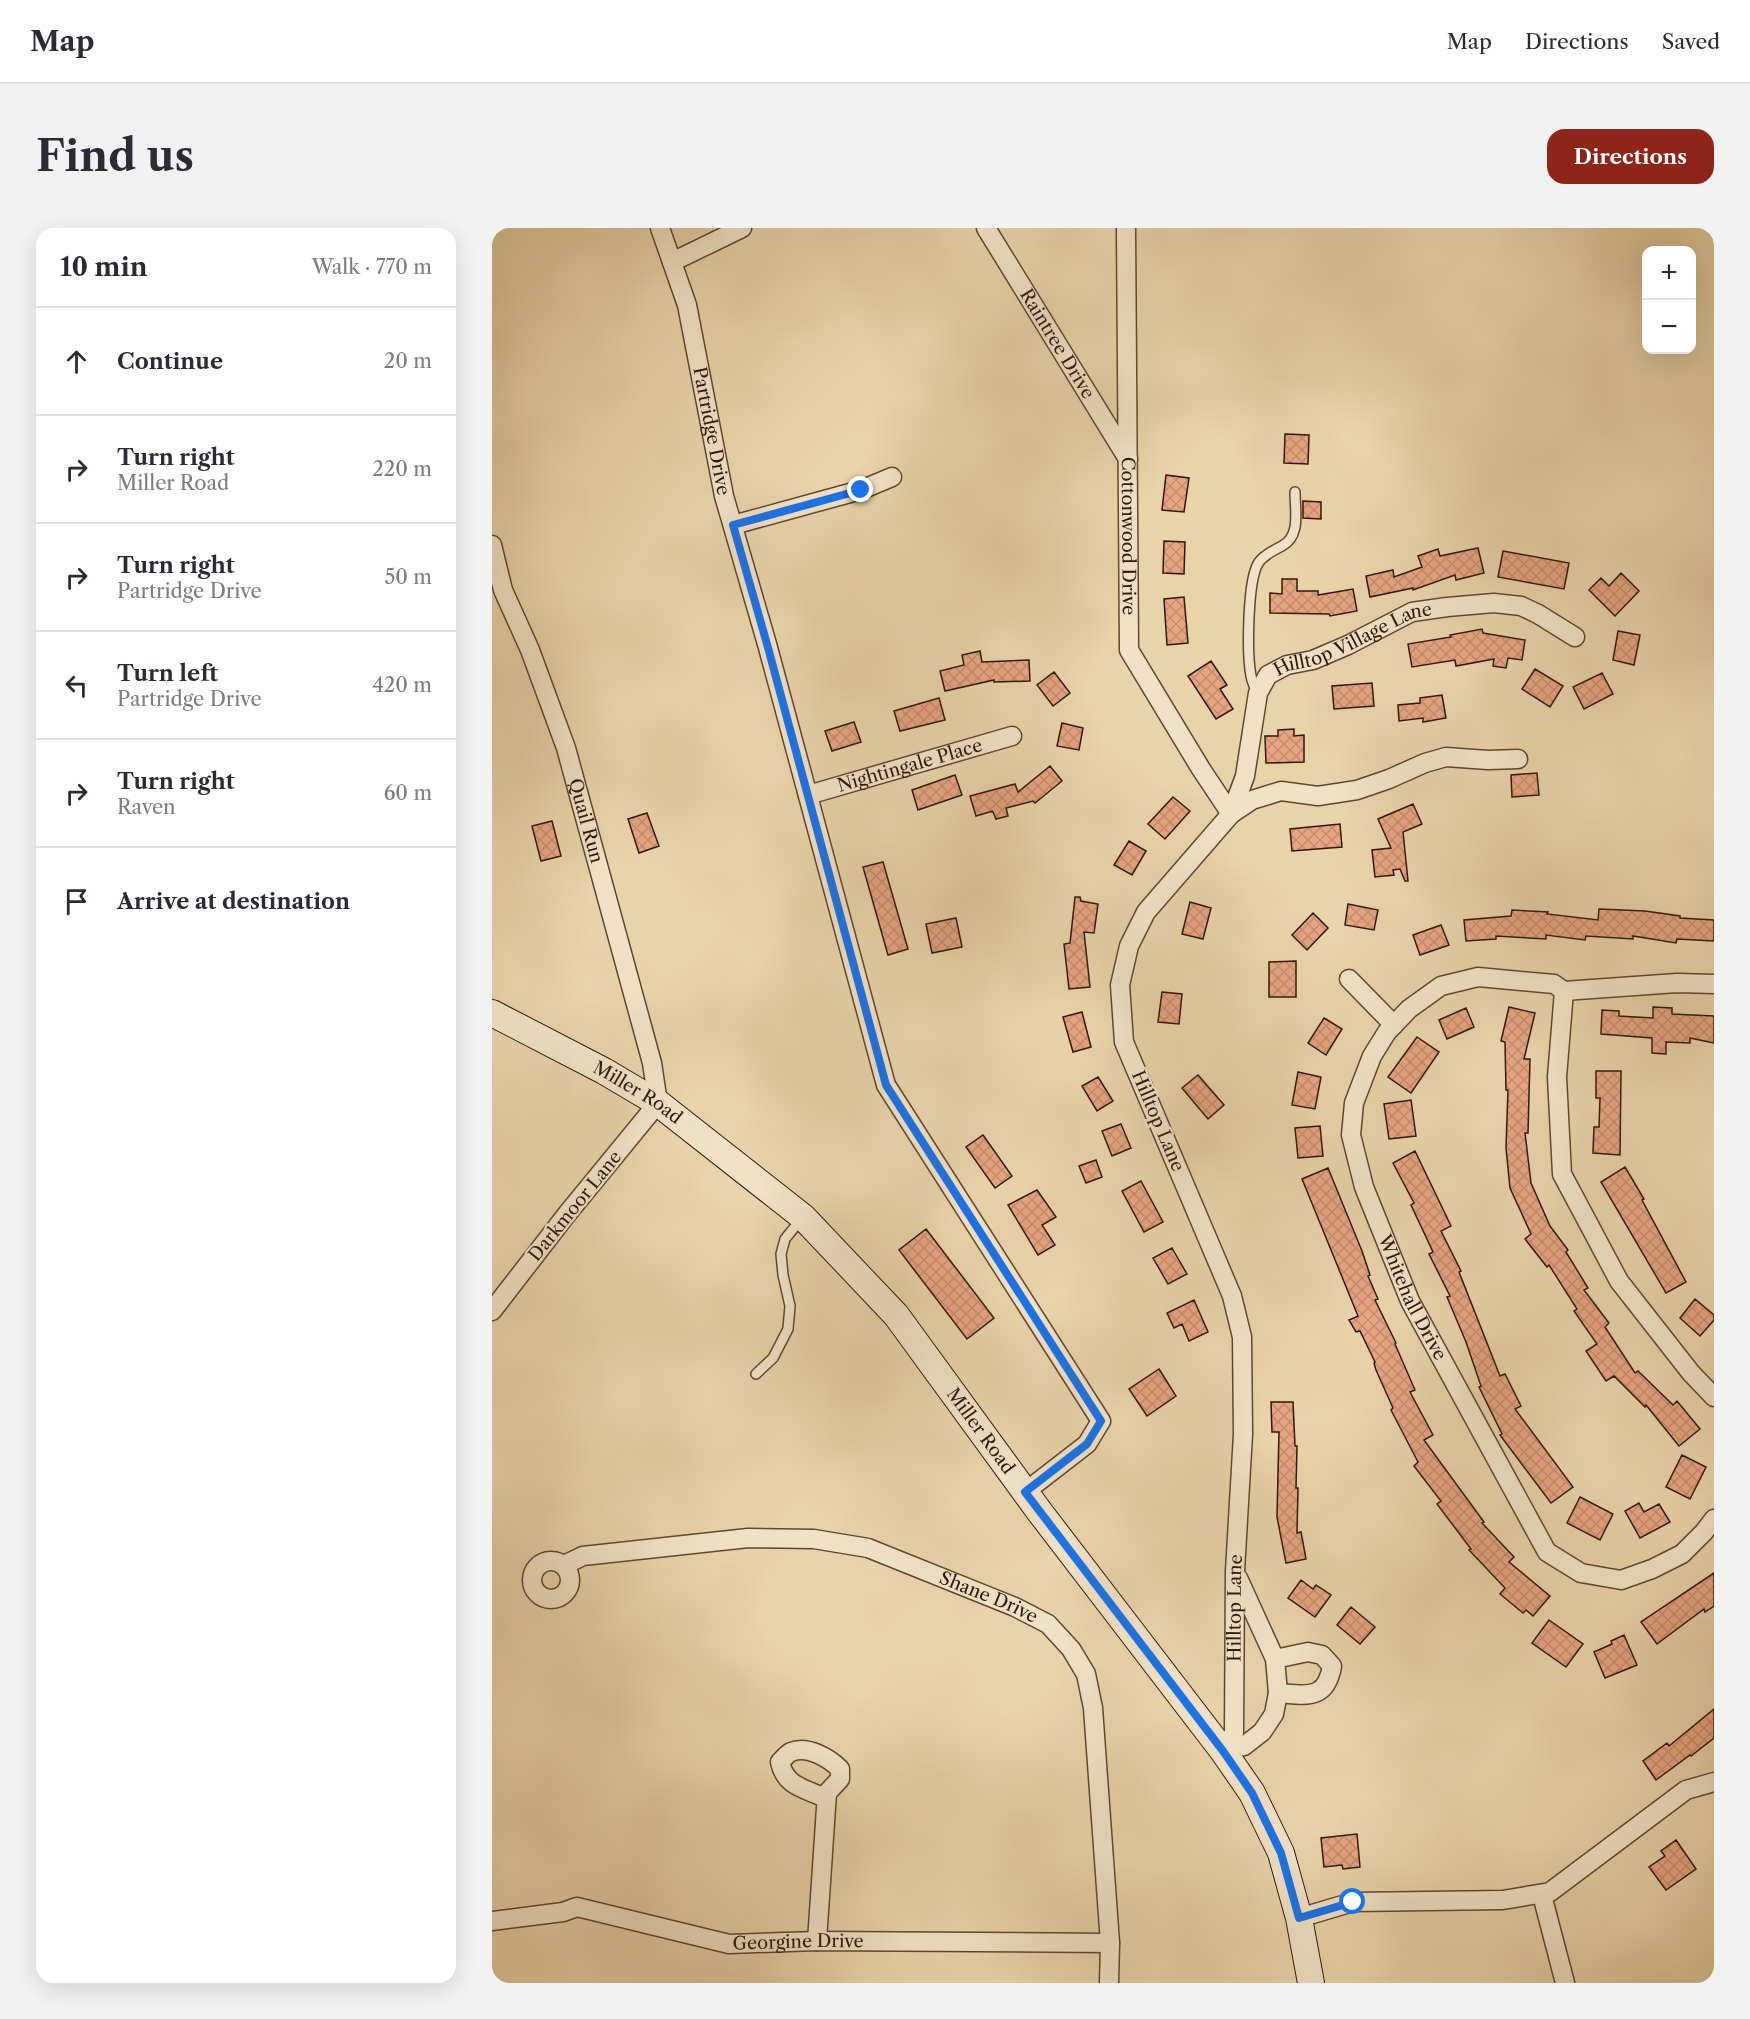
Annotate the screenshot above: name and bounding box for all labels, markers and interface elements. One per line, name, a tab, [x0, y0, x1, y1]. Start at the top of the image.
text: Map	[30, 24, 94, 58]
text: Map	[1447, 29, 1492, 54]
text: Directions	[1525, 29, 1629, 54]
text: Saved	[1662, 29, 1720, 54]
button: Directions	[1547, 129, 1714, 184]
text: Find us	[36, 130, 194, 182]
map controls	[1642, 246, 1696, 354]
button: +	[1642, 246, 1696, 300]
text: 10 min	[60, 251, 148, 283]
text: Walk · 770 m	[312, 255, 432, 279]
street label: Raintree Drive	[1015, 285, 1099, 403]
button: −	[1642, 300, 1696, 354]
icon: ahead	[60, 345, 93, 378]
text: Continue	[117, 348, 223, 375]
text: 20 m	[384, 349, 432, 373]
street label: Partridge Drive	[688, 365, 735, 497]
text: Turn right	[117, 444, 235, 471]
icon: right	[60, 453, 93, 486]
text: 220 m	[372, 457, 432, 481]
street label: Cottonwood Drive	[1117, 457, 1140, 615]
text: Miller Road	[117, 471, 229, 495]
route end	[847, 476, 873, 502]
text: Turn right	[117, 552, 235, 579]
icon: right	[60, 561, 93, 594]
text: 50 m	[385, 565, 432, 589]
text: Partridge Drive	[117, 579, 262, 603]
street label: Hilltop Village Lane	[1270, 598, 1433, 681]
text: Turn left	[117, 660, 218, 687]
icon: left	[60, 669, 93, 702]
text: 420 m	[372, 673, 432, 697]
text: Partridge Drive	[117, 687, 262, 711]
street label: Nightingale Place	[835, 734, 985, 797]
text: Turn right	[117, 768, 235, 795]
street label: Quail Run	[564, 776, 608, 866]
icon: right	[60, 777, 93, 810]
text: 60 m	[384, 781, 432, 805]
text: Raven	[117, 795, 176, 819]
icon: arrive	[60, 885, 93, 918]
text: Arrive at destination	[117, 888, 350, 915]
street label: Miller Road	[589, 1056, 687, 1129]
street label: Hilltop Lane	[1127, 1067, 1189, 1175]
street label: Darkmoor Lane	[524, 1146, 626, 1266]
street label: Whitehall Drive	[1373, 1230, 1451, 1364]
street label: Miller Road	[942, 1384, 1019, 1478]
street label: Hilltop Lane	[1223, 1554, 1247, 1662]
street label: Shane Drive	[936, 1567, 1041, 1628]
route start	[1339, 1888, 1365, 1914]
street label: Georgine Drive	[732, 1930, 864, 1955]

